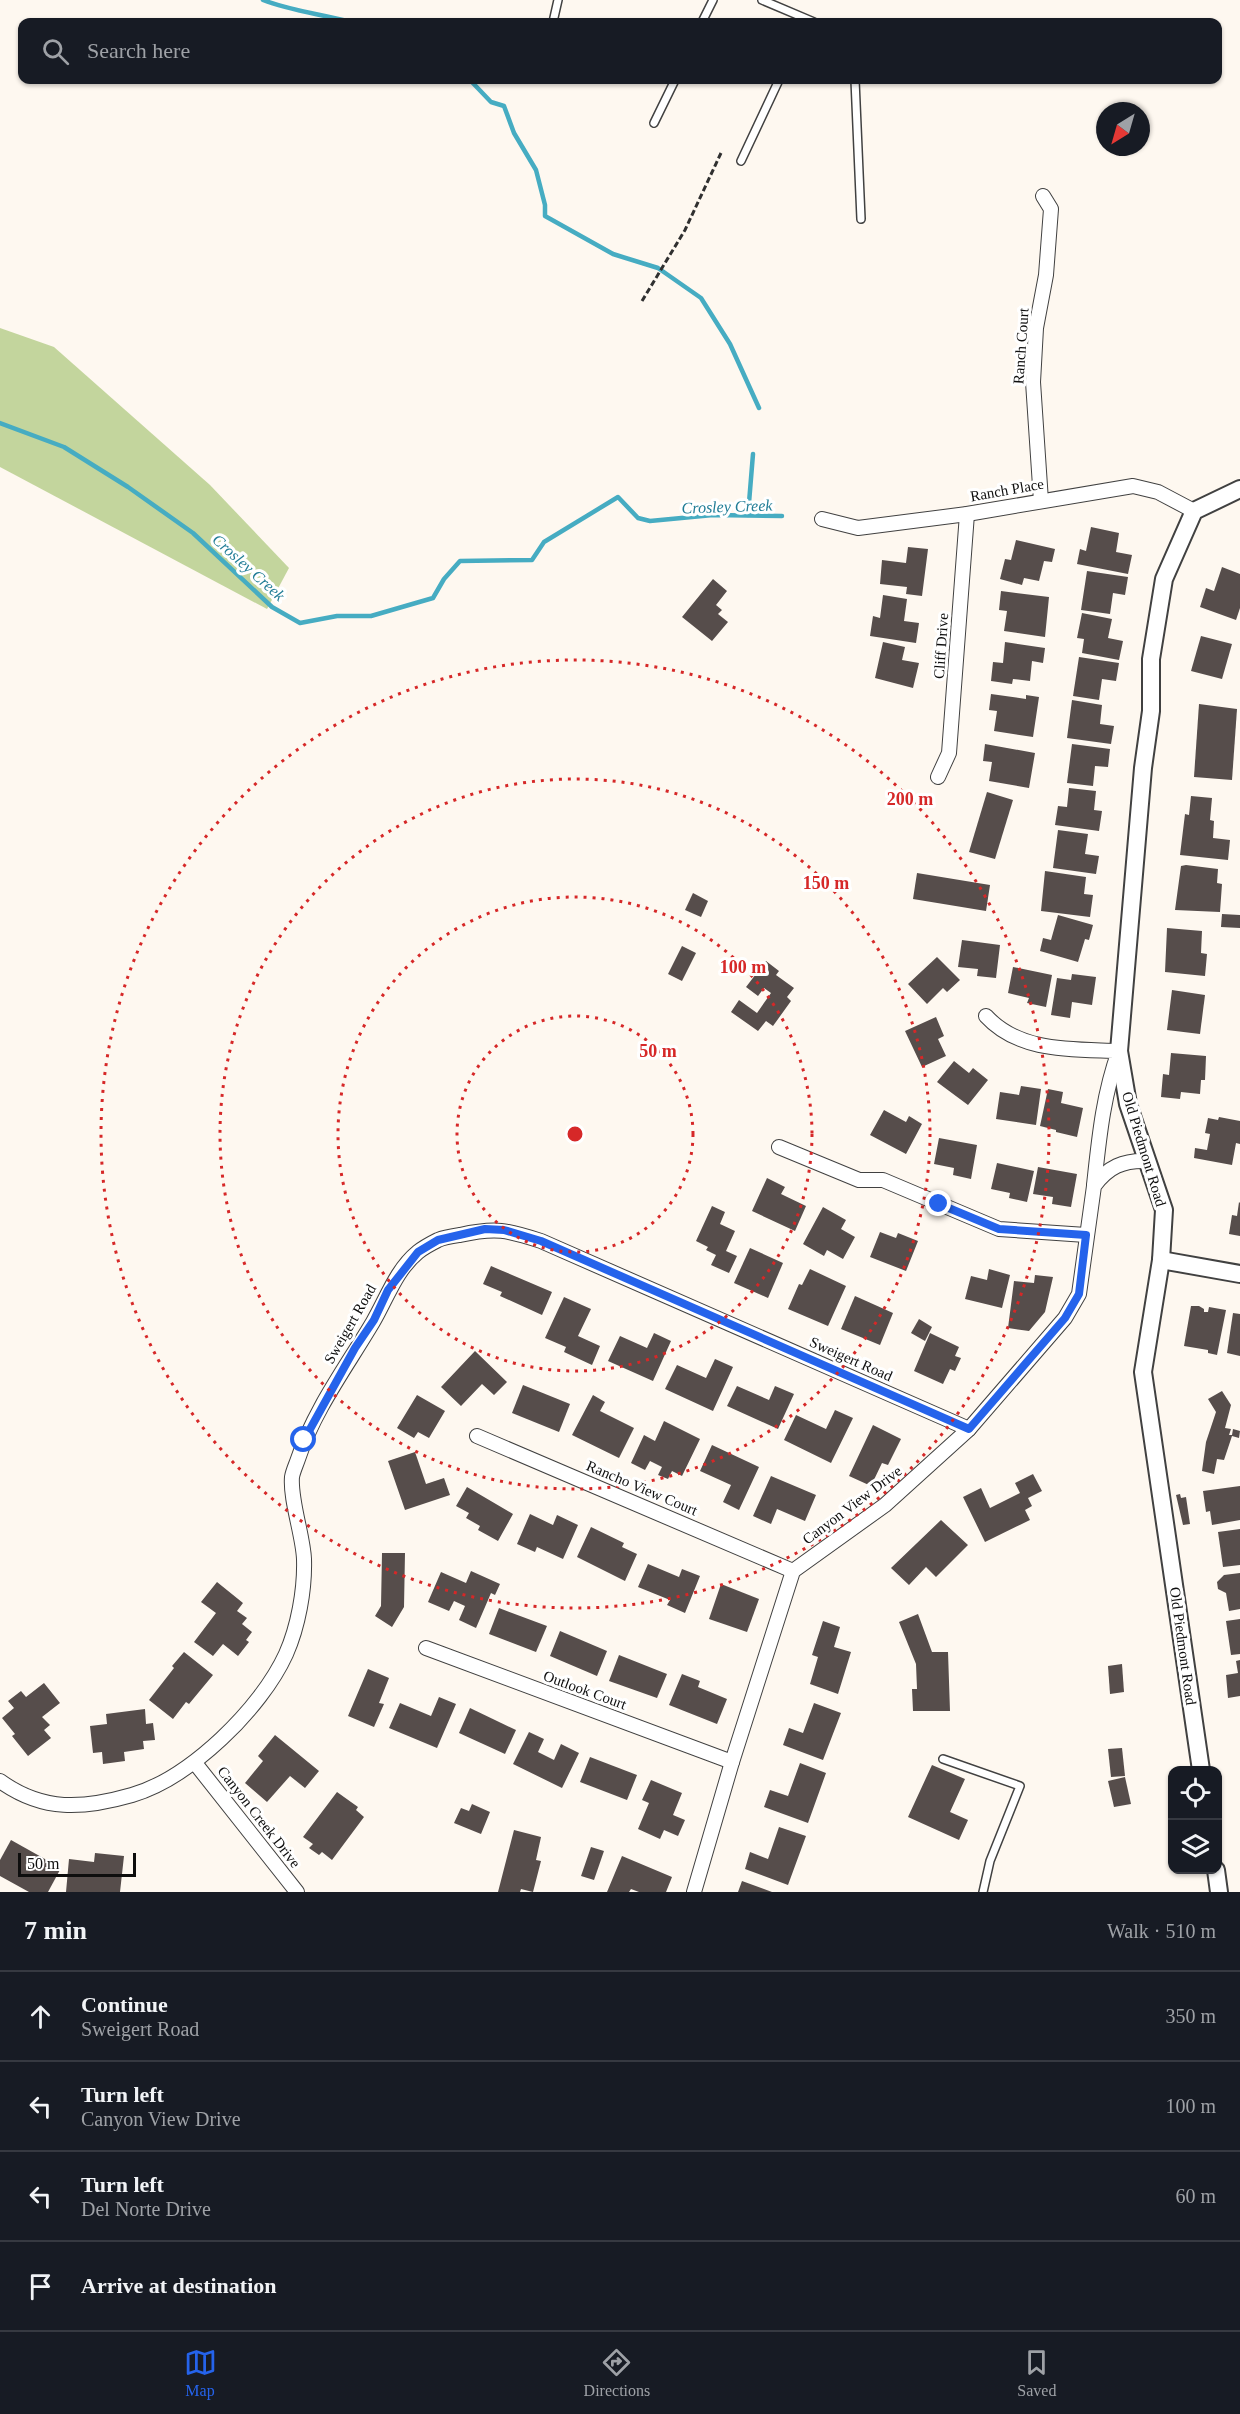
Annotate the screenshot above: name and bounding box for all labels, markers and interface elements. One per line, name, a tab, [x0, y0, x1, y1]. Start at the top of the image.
search box	[18, 18, 1222, 84]
icon: search	[39, 35, 72, 68]
text: Search here	[87, 38, 190, 63]
north arrow	[1096, 102, 1150, 156]
street label: Ranch Court	[1010, 307, 1032, 385]
street label: Ranch Place	[969, 476, 1045, 504]
water label: Crosley Creek	[681, 496, 774, 518]
water label: Crosley Creek	[209, 531, 289, 605]
street label: Cliff Drive	[931, 612, 951, 679]
text: 200 m	[887, 789, 933, 809]
text: 150 m	[803, 873, 849, 893]
text: 100 m	[720, 957, 766, 977]
text: 50 m	[639, 1041, 677, 1061]
street label: Old Piedmont Road	[1119, 1090, 1169, 1209]
centre of rings	[565, 1124, 585, 1144]
route end	[925, 1190, 951, 1216]
street label: Sweigert Road	[321, 1281, 379, 1366]
street label: Sweigert Road	[807, 1334, 895, 1385]
route start	[290, 1426, 316, 1452]
street label: Rancho View Court	[584, 1457, 701, 1519]
street label: Canyon View Drive	[799, 1462, 905, 1547]
street label: Old Piedmont Road	[1167, 1586, 1199, 1707]
street label: Outlook Court	[541, 1668, 629, 1713]
street label: Canyon Creek Drive	[214, 1763, 304, 1871]
map controls	[1168, 1766, 1222, 1874]
button: locate	[1168, 1766, 1222, 1820]
button: layers	[1168, 1820, 1222, 1874]
scale bar	[18, 1850, 136, 1878]
text: 50 m	[27, 1855, 59, 1872]
text: 7 min	[24, 1916, 87, 1945]
text: Walk · 510 m	[1107, 1920, 1216, 1942]
text: Continue	[81, 1992, 168, 2017]
icon: ahead	[24, 2000, 57, 2033]
text: 350 m	[1165, 2005, 1216, 2027]
text: Sweigert Road	[81, 2018, 199, 2040]
text: Turn left	[81, 2082, 164, 2107]
icon: left	[24, 2090, 57, 2123]
text: 100 m	[1165, 2095, 1216, 2117]
text: Canyon View Drive	[81, 2108, 241, 2130]
text: Turn left	[81, 2172, 164, 2197]
icon: left	[24, 2180, 57, 2213]
text: 60 m	[1175, 2185, 1216, 2207]
text: Del Norte Drive	[81, 2198, 211, 2220]
icon: arrive	[24, 2270, 57, 2303]
text: Arrive at destination	[81, 2273, 277, 2298]
tab: Map	[184, 2346, 217, 2400]
tab: Directions	[584, 2346, 650, 2400]
tab: Saved	[1017, 2346, 1056, 2400]

